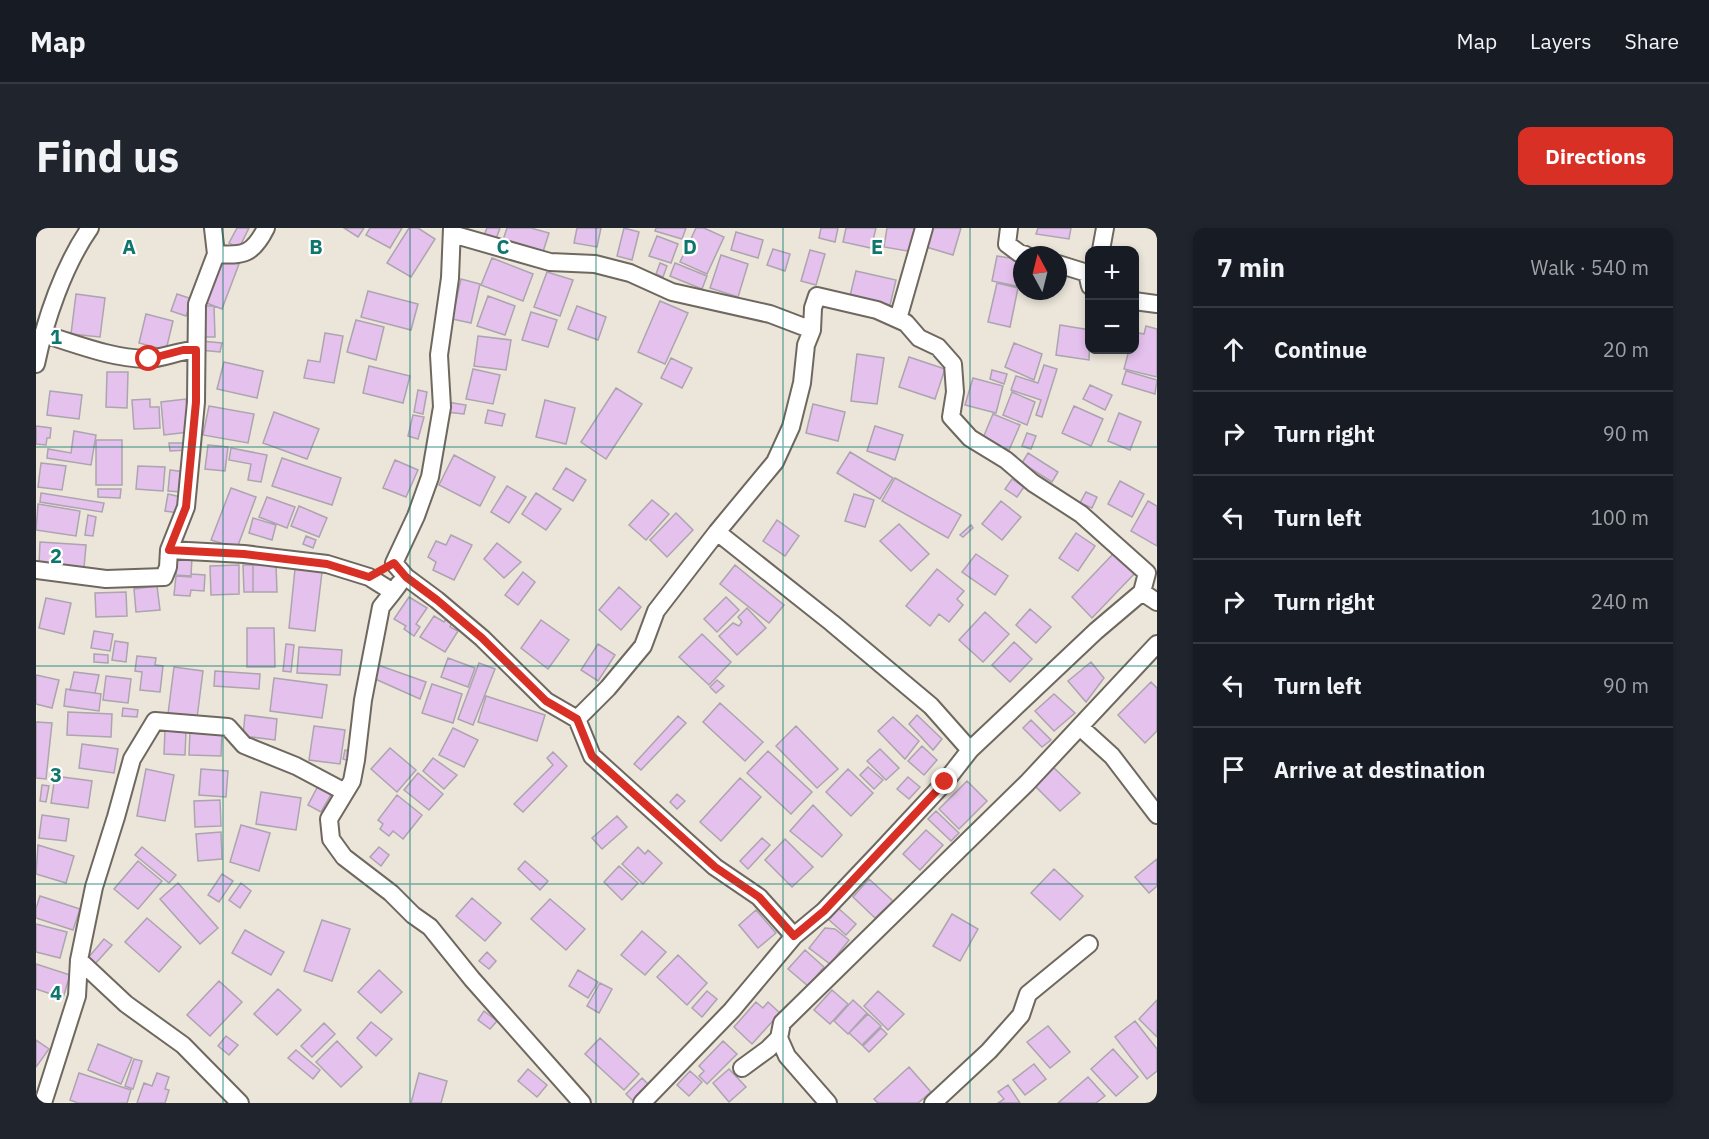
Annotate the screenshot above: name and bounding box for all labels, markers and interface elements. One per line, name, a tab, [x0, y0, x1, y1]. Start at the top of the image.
text: Map	[30, 23, 86, 60]
text: Map	[1457, 27, 1497, 55]
text: Layers	[1530, 27, 1592, 55]
text: Share	[1625, 27, 1679, 55]
button: Directions	[1518, 127, 1673, 185]
text: Find us	[36, 129, 179, 184]
text: A	[122, 233, 136, 260]
text: B	[309, 233, 323, 260]
text: C	[496, 233, 510, 260]
text: D	[683, 233, 697, 260]
text: E	[871, 233, 883, 260]
north arrow	[1013, 246, 1067, 300]
map controls	[1085, 246, 1139, 354]
button: +	[1085, 246, 1139, 300]
text: 7 min	[1217, 250, 1285, 284]
text: Walk · 540 m	[1531, 254, 1649, 281]
button: −	[1085, 300, 1139, 354]
text: 1	[50, 323, 62, 350]
icon: ahead	[1217, 333, 1250, 366]
text: Continue	[1274, 335, 1367, 364]
text: 20 m	[1603, 336, 1649, 363]
route start	[135, 345, 161, 371]
icon: right	[1217, 417, 1250, 450]
text: Turn right	[1274, 419, 1375, 448]
text: 90 m	[1603, 420, 1649, 447]
icon: left	[1217, 501, 1250, 534]
text: Turn left	[1274, 503, 1362, 532]
text: 100 m	[1591, 504, 1649, 531]
text: 2	[50, 542, 62, 569]
icon: right	[1217, 585, 1250, 618]
text: Turn right	[1274, 587, 1375, 616]
text: 240 m	[1591, 588, 1649, 615]
icon: left	[1217, 669, 1250, 702]
text: Turn left	[1274, 671, 1362, 700]
text: 90 m	[1603, 672, 1649, 699]
icon: arrive	[1217, 753, 1250, 786]
text: Arrive at destination	[1274, 755, 1485, 784]
text: 3	[50, 761, 62, 788]
route end	[931, 768, 957, 794]
text: 4	[50, 979, 62, 1006]

